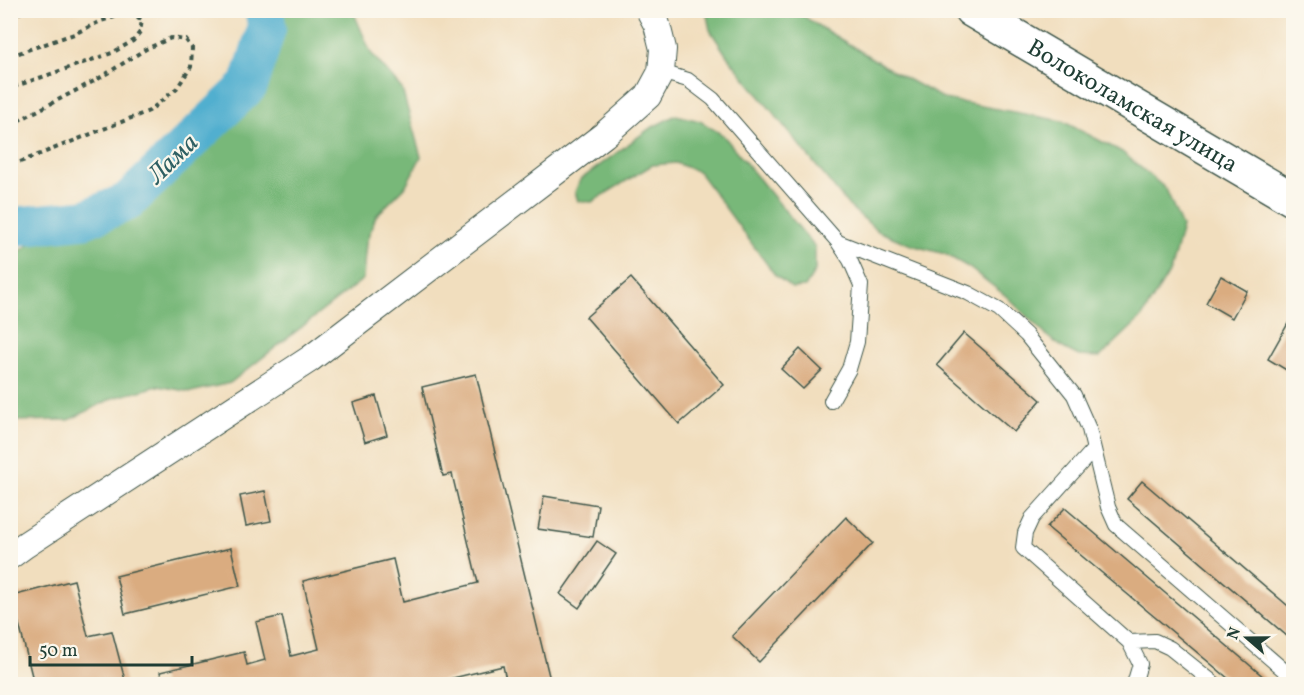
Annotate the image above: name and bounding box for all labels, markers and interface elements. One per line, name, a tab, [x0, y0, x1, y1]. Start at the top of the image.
street label: Волоколамская улица	[1020, 32, 1244, 182]
water label: Лама	[139, 126, 207, 194]
north arrow	[1217, 608, 1277, 668]
text: N	[1222, 624, 1247, 643]
scale bar	[30, 629, 192, 667]
text: 50 m	[39, 639, 78, 664]

